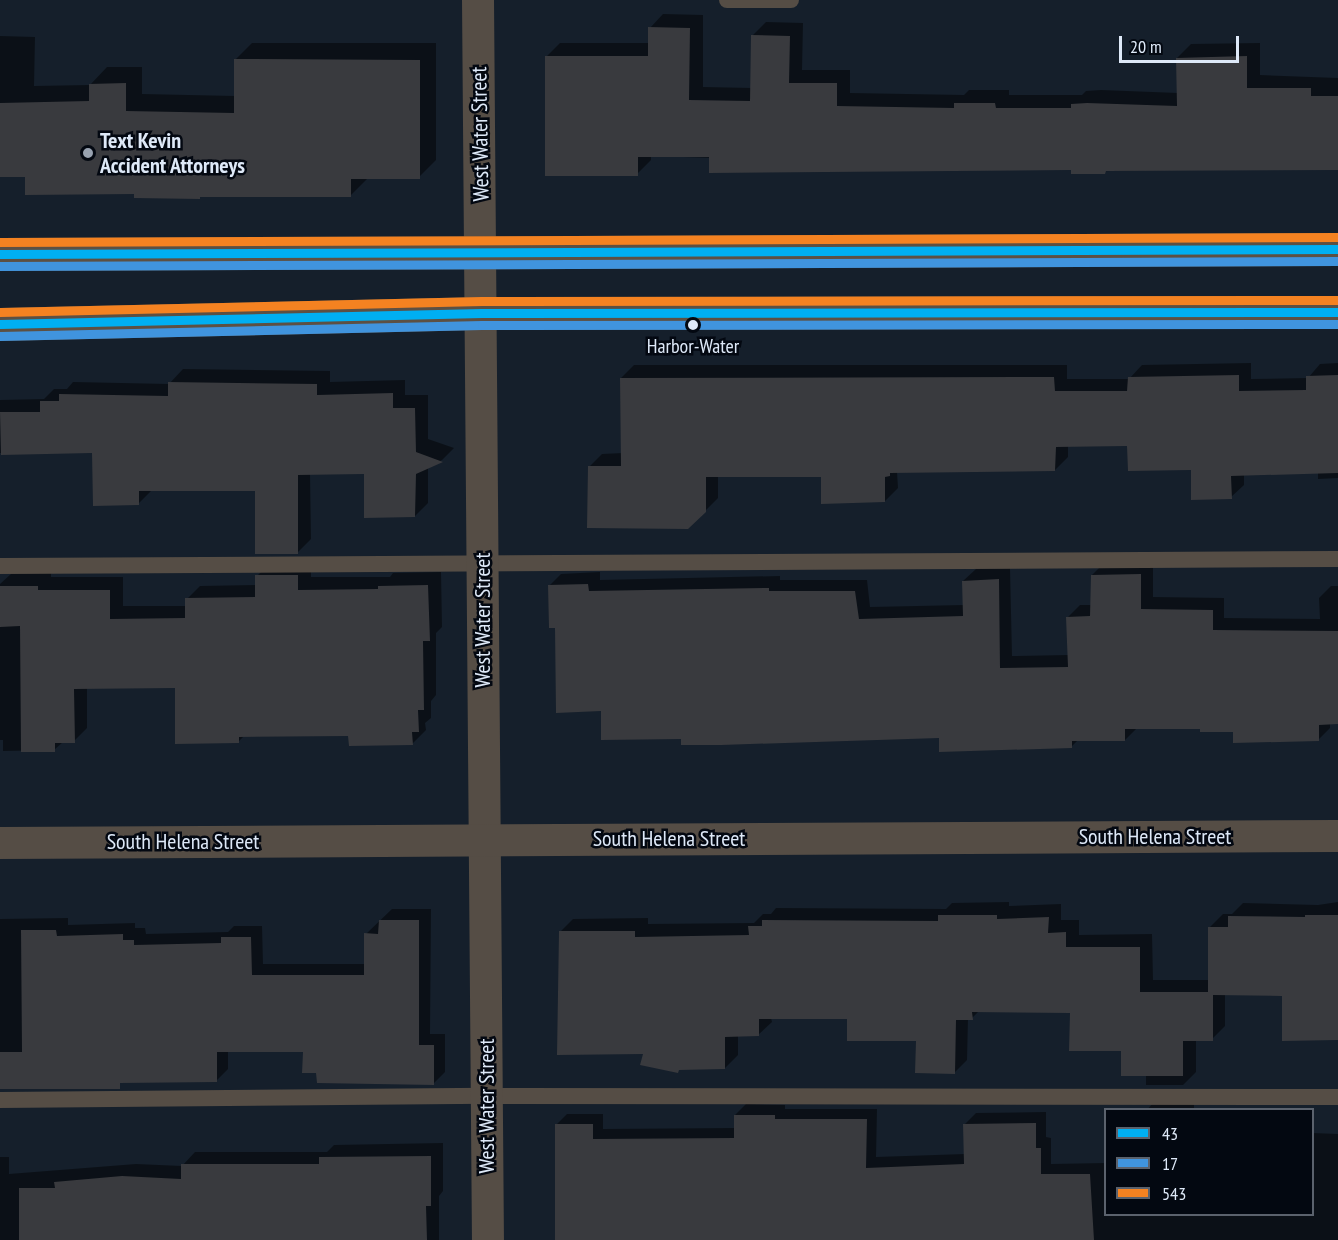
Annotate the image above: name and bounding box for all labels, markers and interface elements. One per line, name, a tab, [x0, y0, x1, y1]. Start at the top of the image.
scale bar	[1122, 24, 1242, 62]
text: 20 m	[1130, 35, 1162, 58]
street label: West Water Street	[466, 66, 494, 202]
place label: Text Kevin Accident Attorneys	[100, 127, 246, 178]
marker: Text Kevin Accident Attorneys	[81, 146, 95, 160]
marker: Harbor-Water	[687, 319, 699, 331]
place label: Harbor-Water	[647, 334, 739, 358]
street label: West Water Street	[470, 552, 496, 688]
street label: South Helena Street	[1079, 824, 1231, 850]
street label: South Helena Street	[593, 826, 745, 852]
street label: South Helena Street	[107, 829, 259, 855]
street label: West Water Street	[474, 1038, 500, 1174]
legend	[1104, 1108, 1314, 1216]
text: 43	[1162, 1122, 1178, 1145]
text: 17	[1162, 1152, 1178, 1175]
text: 543	[1162, 1182, 1186, 1205]

